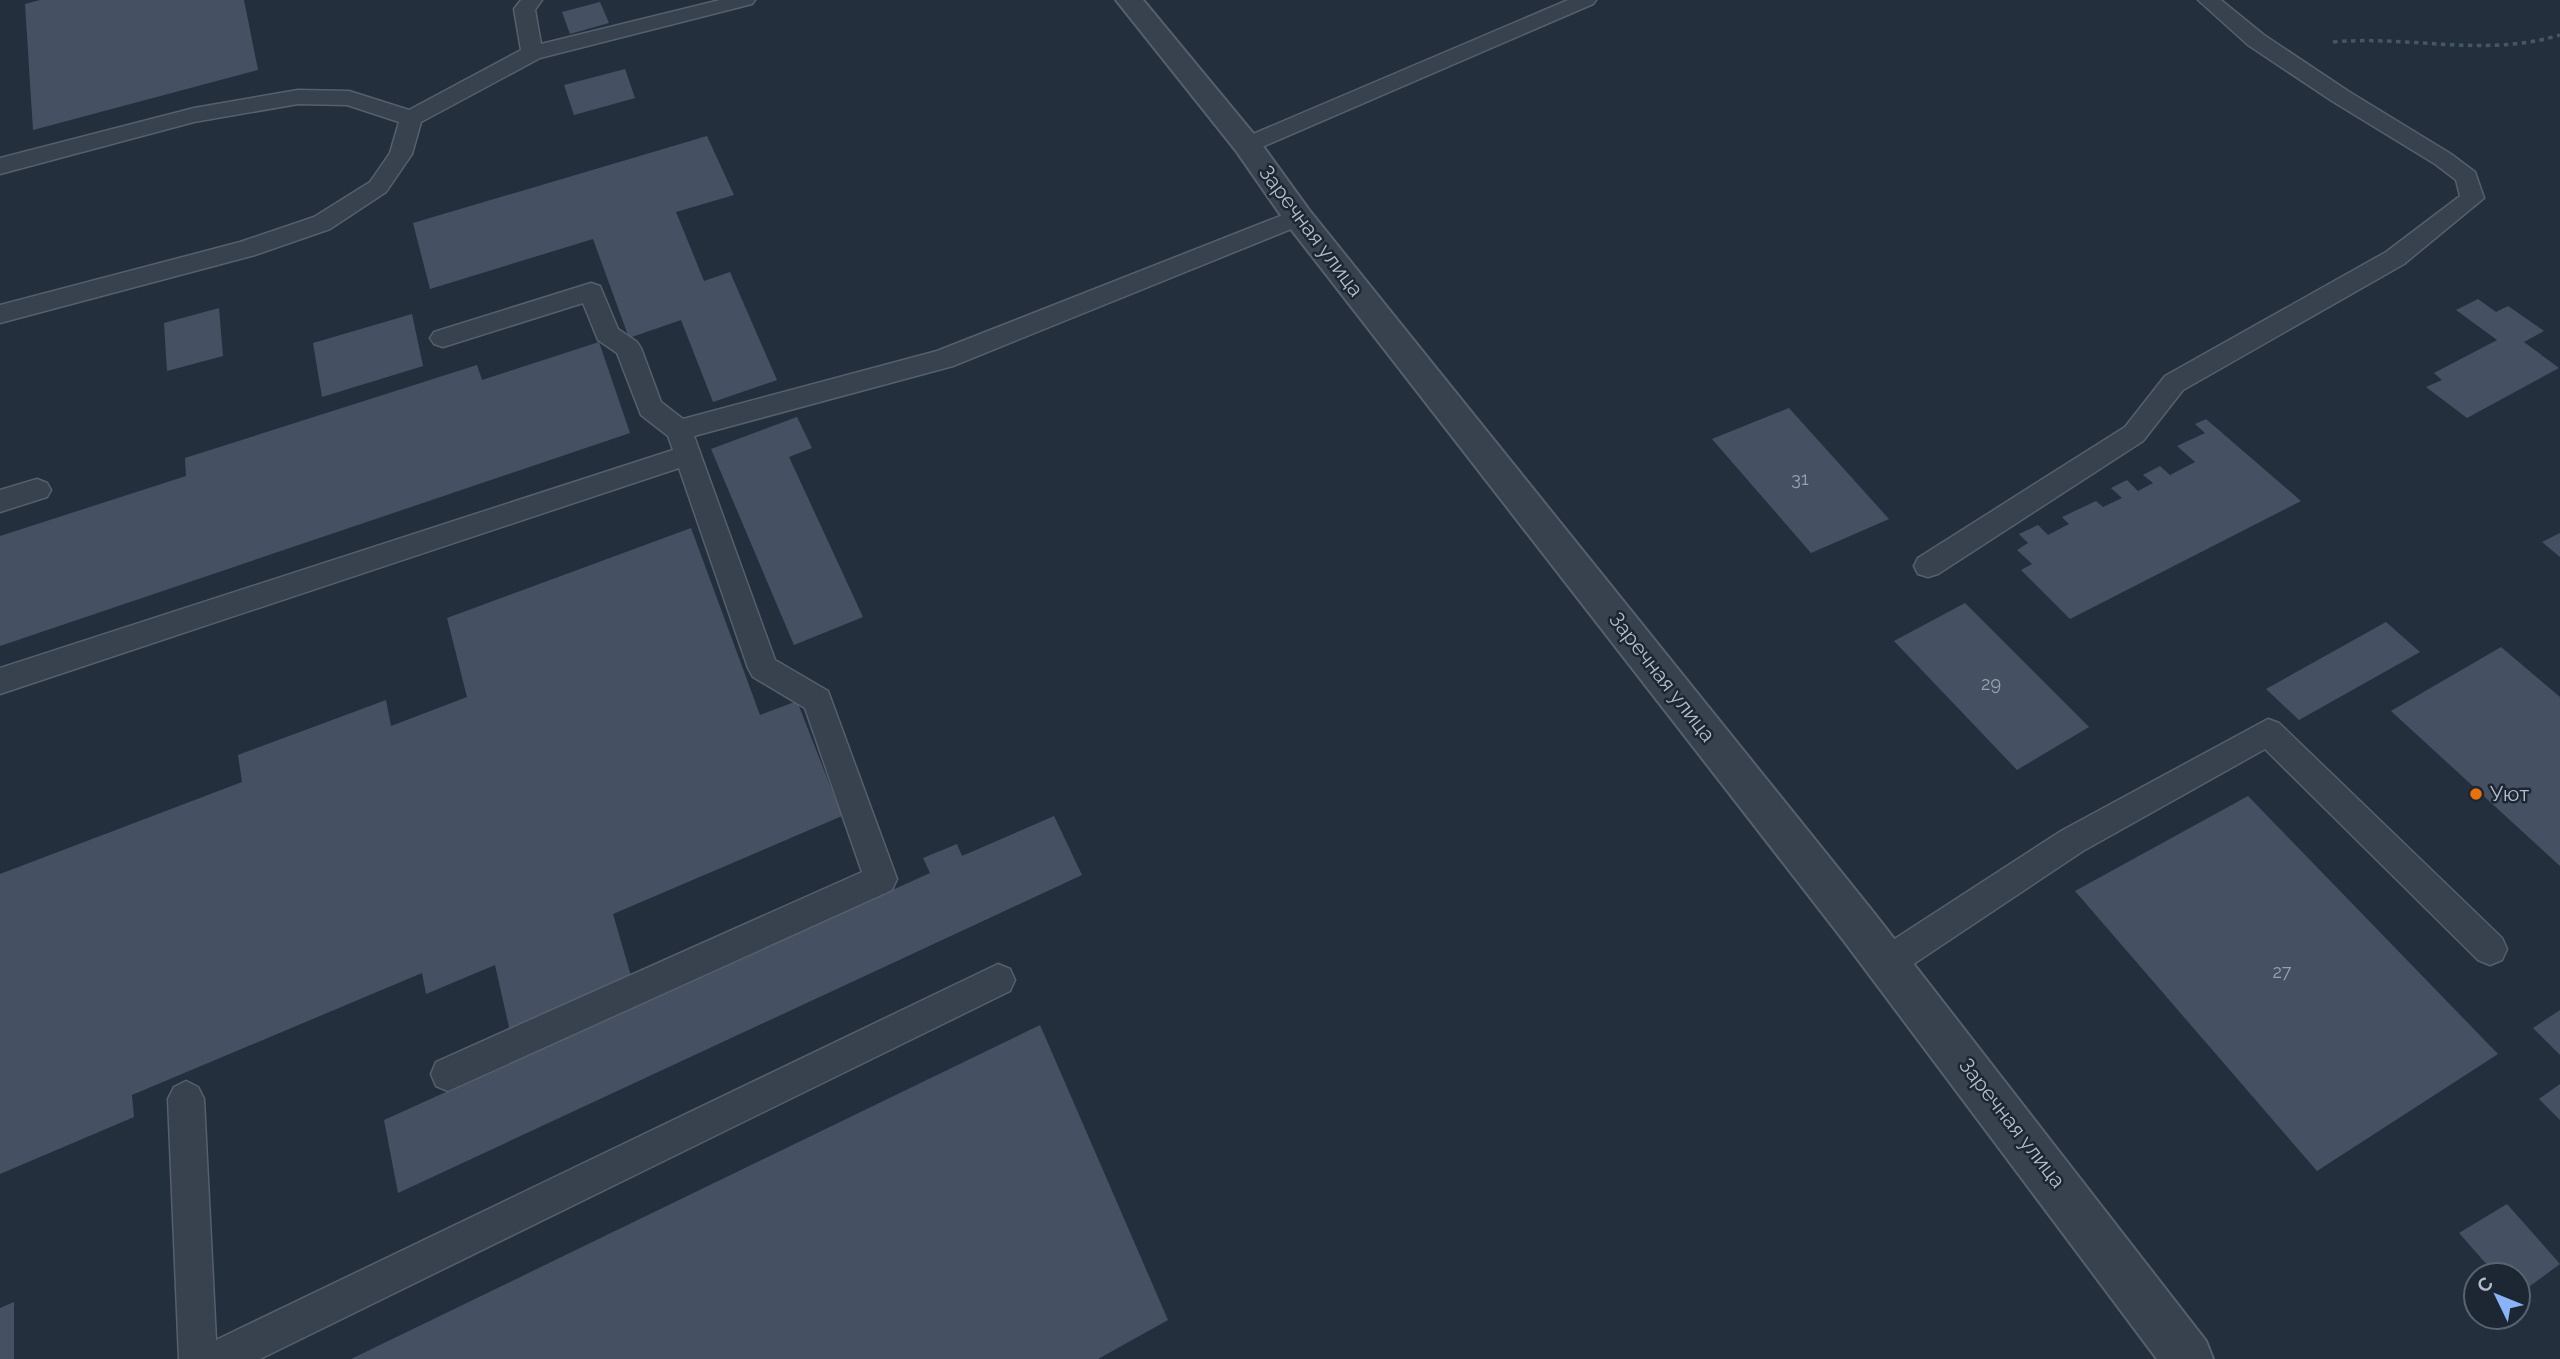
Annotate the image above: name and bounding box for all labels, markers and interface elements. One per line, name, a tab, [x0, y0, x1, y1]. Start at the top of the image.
street label: Заречная улица	[1254, 160, 1369, 301]
house number: 31	[1791, 468, 1809, 489]
street label: Заречная улица	[1604, 607, 1721, 747]
house number: 29	[1981, 673, 2001, 694]
place label: Уют	[2490, 781, 2529, 806]
marker: Уют	[2468, 786, 2484, 802]
house number: 27	[2272, 961, 2292, 982]
street label: Заречная улица	[1954, 1053, 2071, 1193]
north arrow	[2462, 1261, 2532, 1331]
text: С	[2472, 1272, 2497, 1297]

